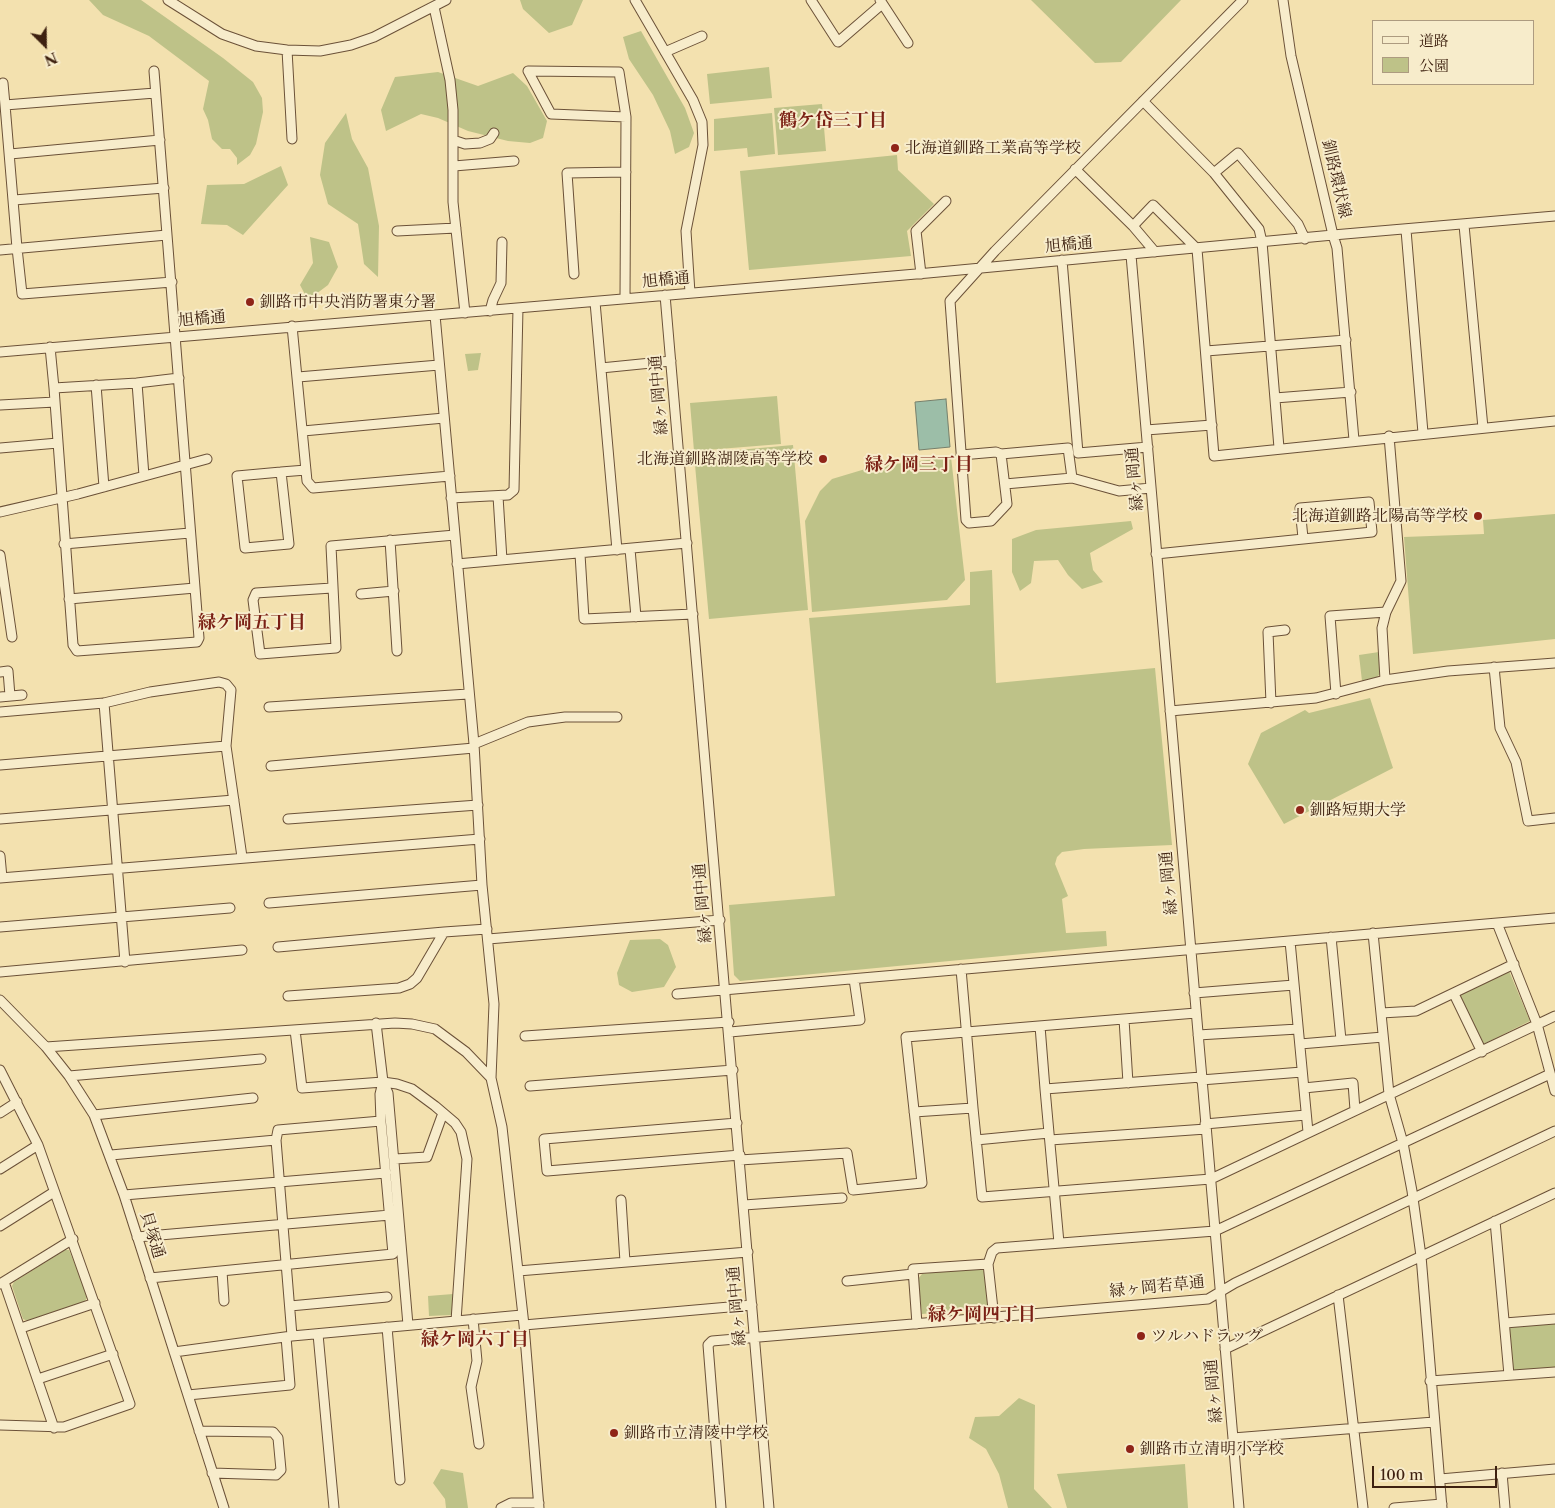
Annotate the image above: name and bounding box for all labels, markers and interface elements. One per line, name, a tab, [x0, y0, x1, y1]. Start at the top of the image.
north arrow	[20, 20, 70, 70]
legend	[1372, 20, 1535, 85]
text: 道路	[1419, 31, 1449, 50]
text: N	[42, 48, 60, 69]
text: 公園	[1419, 56, 1449, 75]
district label: 鶴ケ岱三丁目	[779, 110, 887, 132]
place label: 北海道釧路工業高等学校	[905, 138, 1081, 158]
street label: 釧路環状線	[1318, 138, 1354, 220]
marker: 北海道釧路工業高等学校	[889, 142, 901, 154]
street label: 旭橋通	[1044, 233, 1094, 257]
street label: 旭橋通	[641, 268, 691, 292]
place label: 釧路市中央消防署東分署	[260, 292, 436, 312]
marker: 釧路市中央消防署東分署	[244, 296, 256, 308]
street label: 旭橋通	[177, 307, 227, 331]
street label: 緑ヶ岡中通	[646, 354, 672, 436]
street label: 緑ヶ岡通	[1123, 446, 1147, 512]
place label: 北海道釧路湖陵高等学校	[637, 449, 813, 469]
marker: 北海道釧路湖陵高等学校	[817, 453, 829, 465]
district label: 緑ケ岡三丁目	[865, 454, 973, 476]
place label: 北海道釧路北陽高等学校	[1292, 506, 1468, 526]
marker: 北海道釧路北陽高等学校	[1472, 510, 1484, 522]
district label: 緑ケ岡五丁目	[198, 612, 306, 634]
place label: 釧路短期大学	[1310, 800, 1406, 820]
marker: 釧路短期大学	[1294, 804, 1306, 816]
street label: 緑ヶ岡通	[1157, 850, 1181, 916]
street label: 緑ヶ岡中通	[690, 862, 716, 944]
street label: 貝塚通	[136, 1209, 168, 1261]
street label: 緑ヶ岡中通	[724, 1265, 750, 1347]
street label: 緑ヶ岡若草通	[1108, 1272, 1206, 1302]
district label: 緑ケ岡四丁目	[928, 1304, 1036, 1326]
place label: ツルハドラッグ	[1151, 1326, 1263, 1346]
district label: 緑ケ岡六丁目	[421, 1329, 529, 1351]
marker: ツルハドラッグ	[1135, 1330, 1147, 1342]
street label: 緑ヶ岡通	[1202, 1358, 1226, 1424]
place label: 釧路市立清陵中学校	[624, 1423, 768, 1443]
marker: 釧路市立清陵中学校	[608, 1427, 620, 1439]
place label: 釧路市立清明小学校	[1140, 1439, 1284, 1459]
marker: 釧路市立清明小学校	[1124, 1443, 1136, 1455]
scale bar	[1375, 1456, 1500, 1488]
text: 100 m	[1380, 1465, 1423, 1484]

